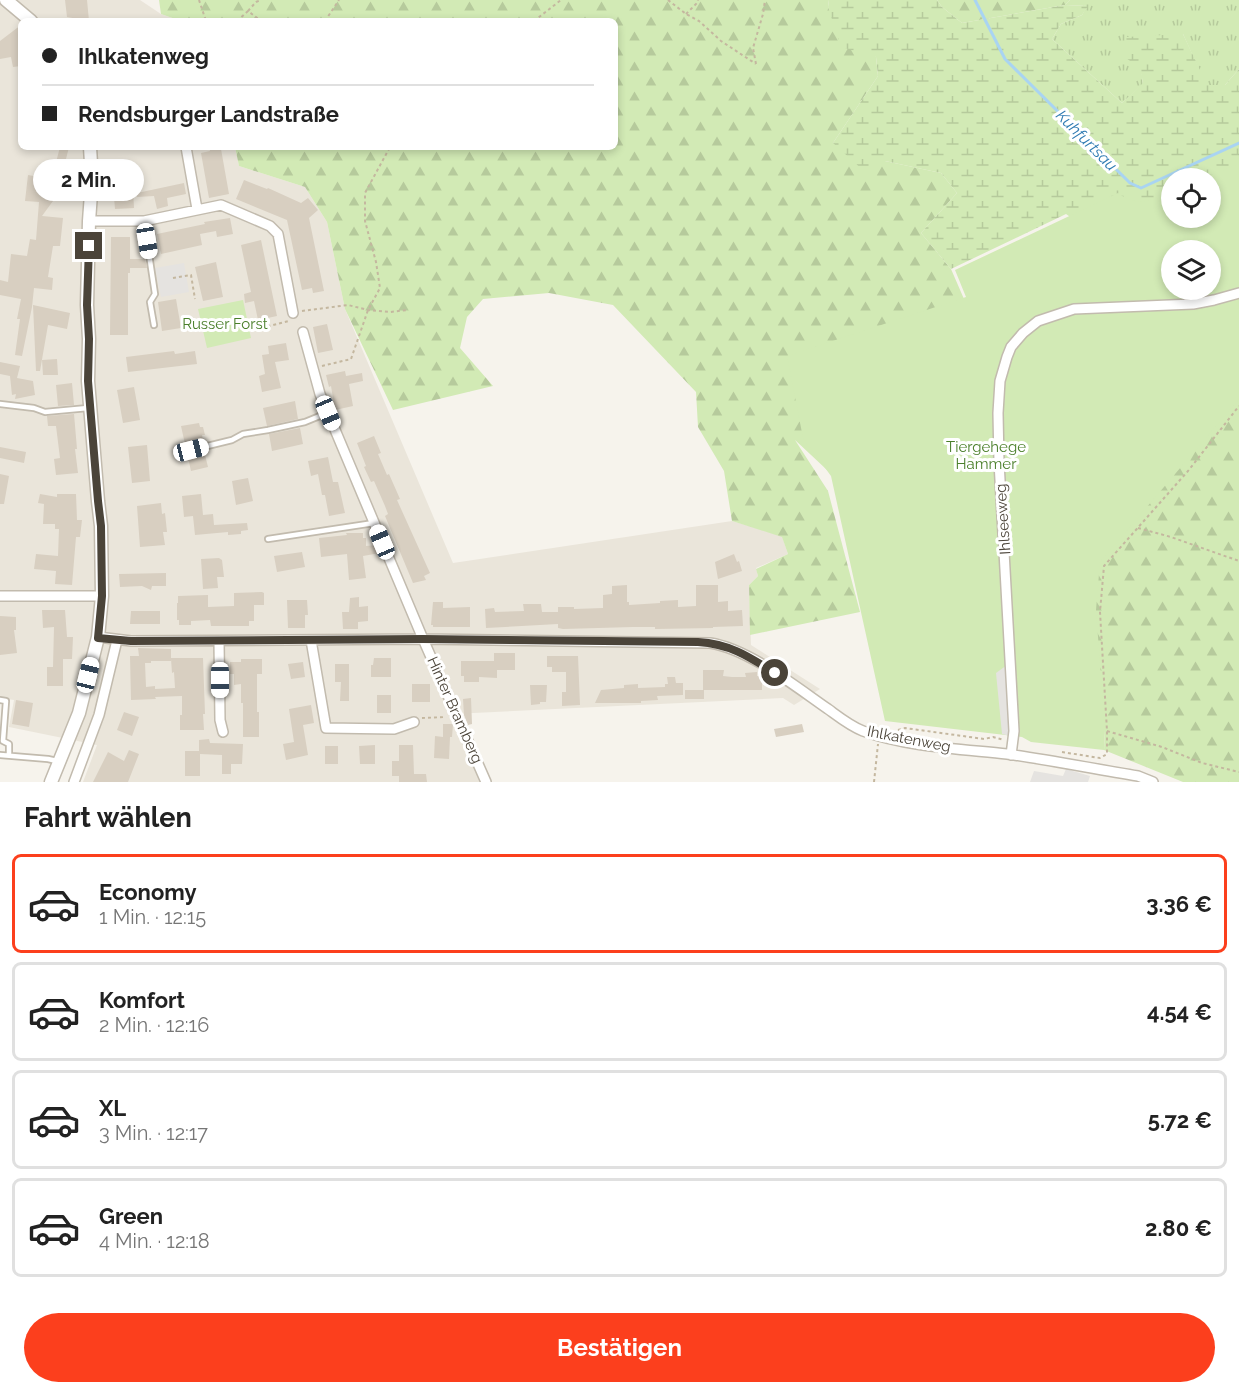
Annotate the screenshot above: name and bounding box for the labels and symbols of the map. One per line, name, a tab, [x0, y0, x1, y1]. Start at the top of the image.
water label: Kuhfurtsau	[1052, 106, 1121, 175]
callout: 2 Min.	[34, 159, 144, 201]
car	[135, 222, 159, 260]
route end	[75, 232, 102, 259]
park label: Russer Forst	[182, 315, 268, 333]
car	[313, 393, 343, 433]
car	[171, 437, 211, 463]
park label: Tiergehege Hammer	[946, 438, 1026, 473]
street label: Ihlseeweg	[992, 483, 1014, 555]
car	[367, 522, 397, 562]
street label: Hinter Bramberg	[423, 654, 487, 766]
car	[75, 655, 101, 695]
route start	[761, 659, 788, 686]
car	[211, 662, 229, 698]
street label: Ihlkatenweg	[866, 722, 952, 756]

